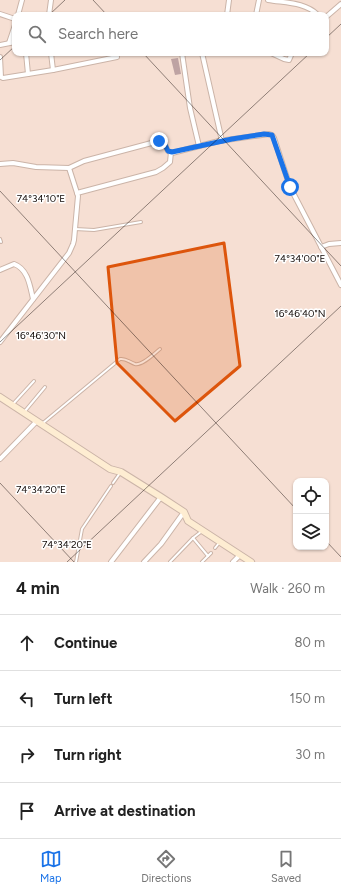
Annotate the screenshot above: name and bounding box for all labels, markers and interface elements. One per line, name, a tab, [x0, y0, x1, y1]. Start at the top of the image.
search box	[12, 12, 329, 56]
icon: search	[26, 23, 48, 45]
text: Search here	[58, 25, 138, 43]
route end	[150, 132, 168, 150]
route start	[281, 178, 299, 196]
text: 74°34'10"E	[17, 192, 65, 205]
text: 74°34'00"E	[275, 252, 326, 265]
text: 16°46'40"N	[275, 307, 325, 320]
text: 16°46'30"N	[16, 329, 66, 342]
map controls	[293, 478, 329, 550]
button: locate	[293, 478, 329, 514]
text: 74°34'20"E	[16, 483, 66, 496]
button: layers	[293, 514, 329, 550]
text: 74°34'20"E	[42, 538, 92, 551]
text: 4 min	[16, 578, 60, 598]
text: Walk · 260 m	[250, 581, 325, 596]
icon: ahead	[16, 632, 38, 654]
text: Continue	[54, 634, 117, 652]
text: 80 m	[294, 635, 325, 650]
icon: left	[16, 688, 38, 710]
text: Turn left	[54, 690, 112, 708]
text: 150 m	[290, 691, 325, 706]
icon: right	[16, 744, 38, 766]
text: Turn right	[54, 746, 122, 764]
text: 30 m	[295, 747, 325, 762]
icon: arrive	[16, 800, 38, 822]
text: Arrive at destination	[54, 802, 195, 820]
tab: Map	[40, 848, 62, 885]
tab: Directions	[141, 848, 191, 885]
tab: Saved	[271, 848, 301, 885]

